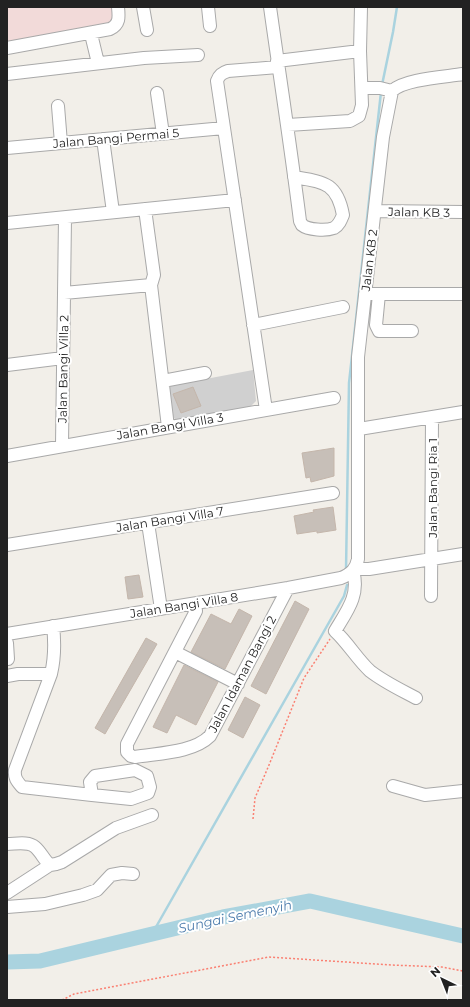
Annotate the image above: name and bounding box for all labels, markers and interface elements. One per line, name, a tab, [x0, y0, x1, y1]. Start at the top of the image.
street label: Jalan Bangi Permai 5	[51, 125, 180, 151]
street label: Jalan KB 3	[387, 204, 450, 220]
street label: Jalan KB 2	[358, 228, 380, 293]
street label: Jalan Bangi Villa 2	[55, 315, 71, 424]
street label: Jalan Bangi Villa 3	[114, 409, 225, 443]
street label: Jalan Bangi Ria 1	[425, 438, 440, 539]
street label: Jalan Bangi Villa 7	[114, 503, 225, 535]
street label: Jalan Bangi Villa 8	[128, 589, 239, 621]
street label: Jalan Idaman Bangi 2	[204, 613, 279, 736]
water label: Sungai Semenyih	[177, 896, 293, 936]
north arrow	[422, 959, 462, 999]
text: N	[427, 964, 443, 980]

